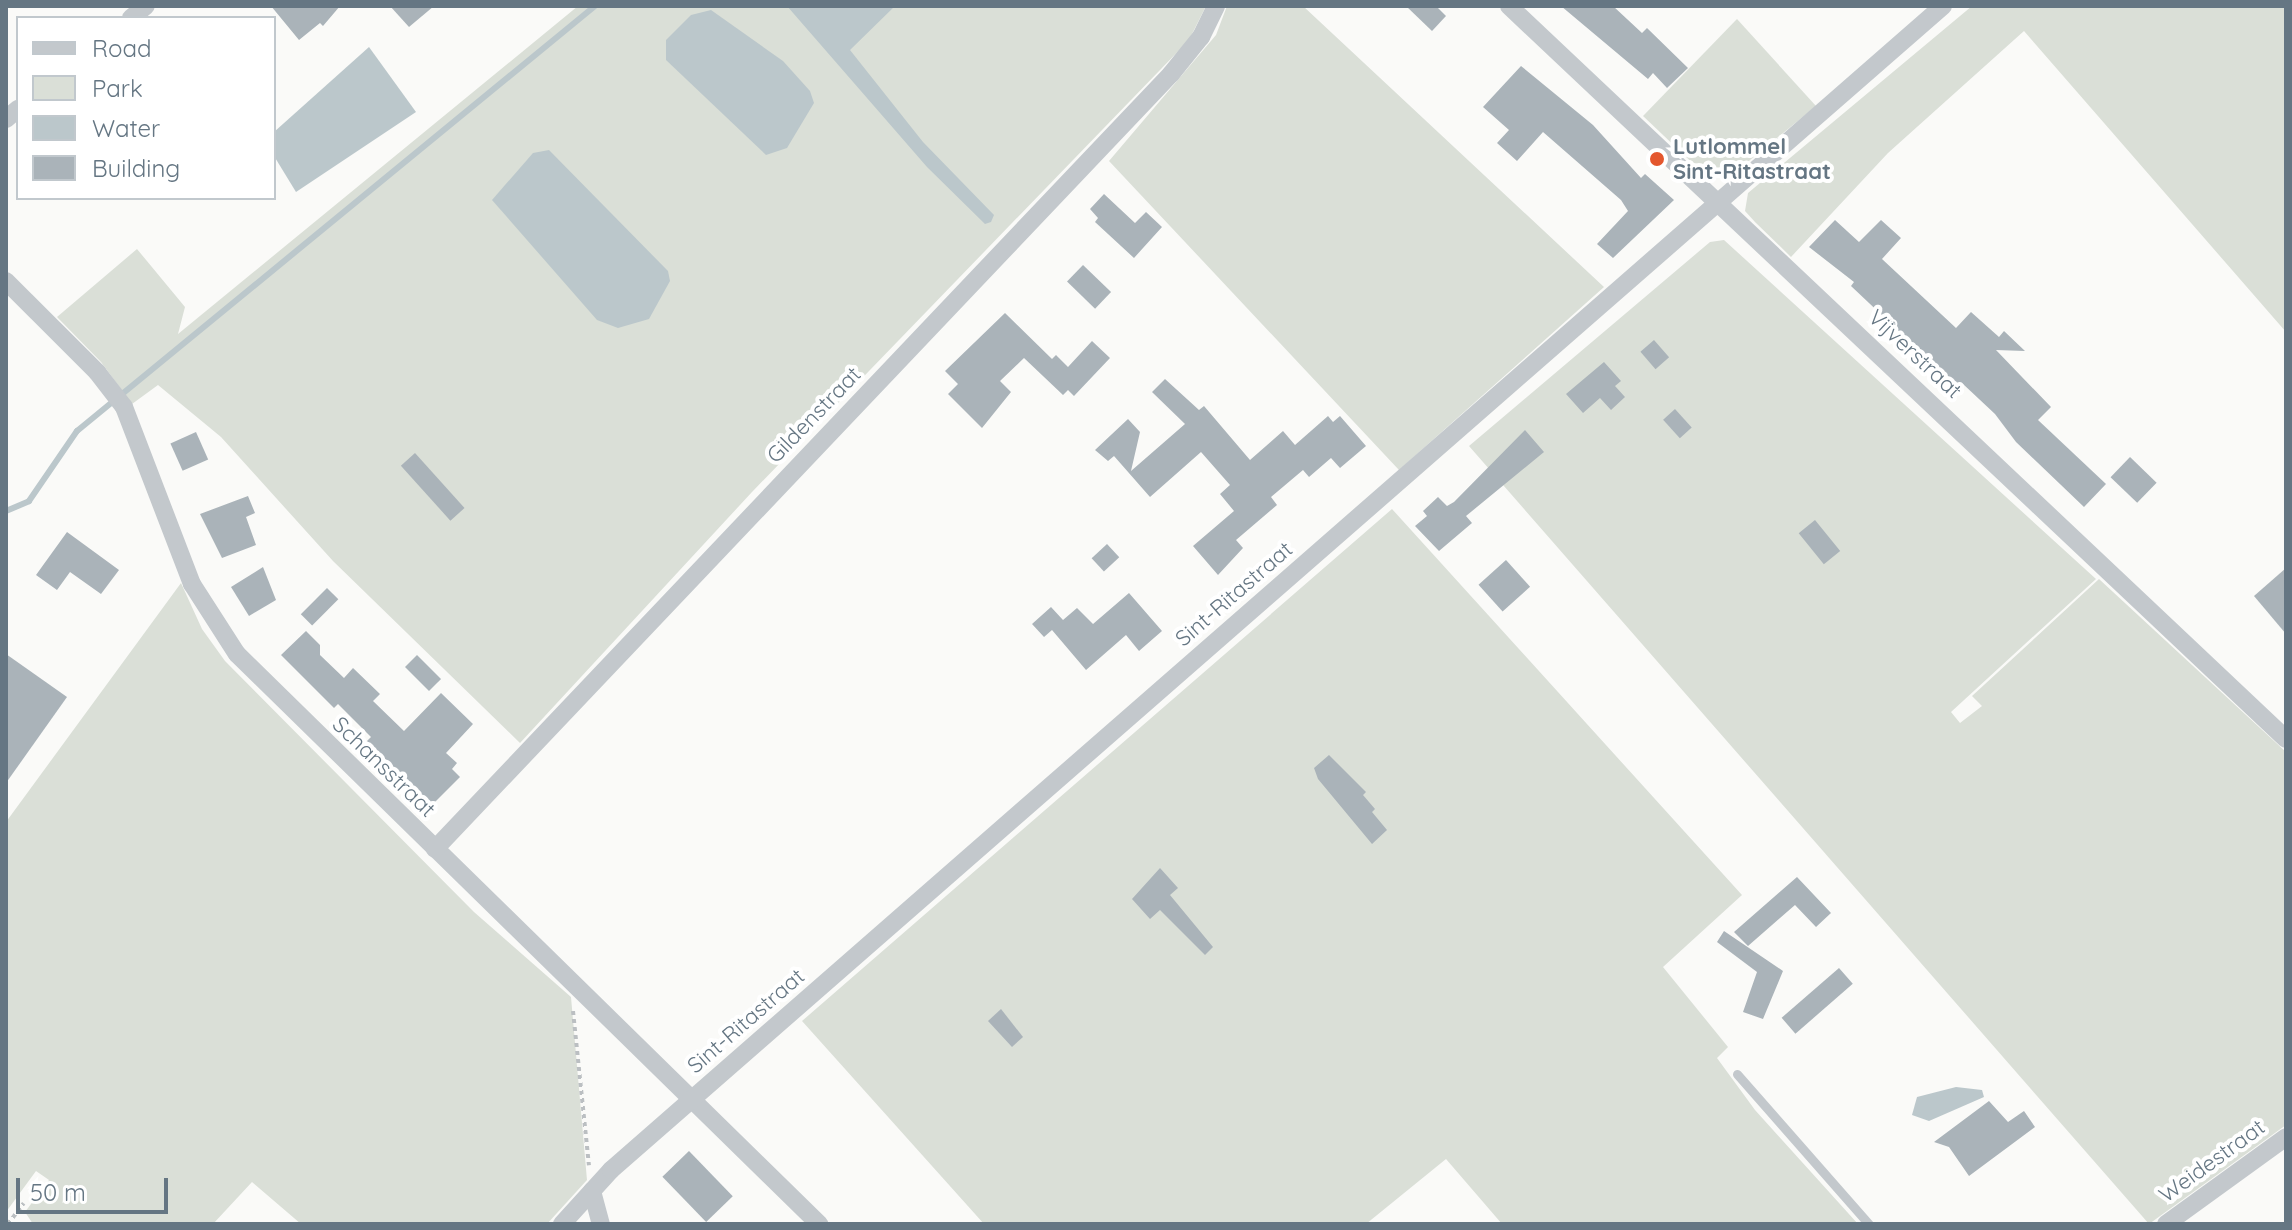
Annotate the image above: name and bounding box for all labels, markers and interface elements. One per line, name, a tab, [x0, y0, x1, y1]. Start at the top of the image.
legend	[16, 16, 276, 200]
text: Road	[92, 33, 152, 63]
text: Park	[92, 73, 143, 103]
text: Water	[92, 113, 160, 143]
place label: Lutlommel Sint-Ritastraat	[1673, 133, 1831, 184]
marker: Lutlommel Sint-Ritastraat	[1648, 150, 1666, 168]
text: Building	[92, 153, 180, 183]
street label: Vijverstraat	[1863, 304, 1967, 404]
street label: Gildenstraat	[762, 361, 866, 469]
street label: Sint-Ritastraat	[1170, 536, 1298, 652]
street label: Schansstraat	[327, 711, 441, 823]
street label: Sint-Ritastraat	[682, 963, 810, 1079]
street label: Weidestraat	[2154, 1114, 2270, 1208]
scale bar	[20, 1162, 172, 1212]
text: 50 m	[30, 1177, 86, 1207]

